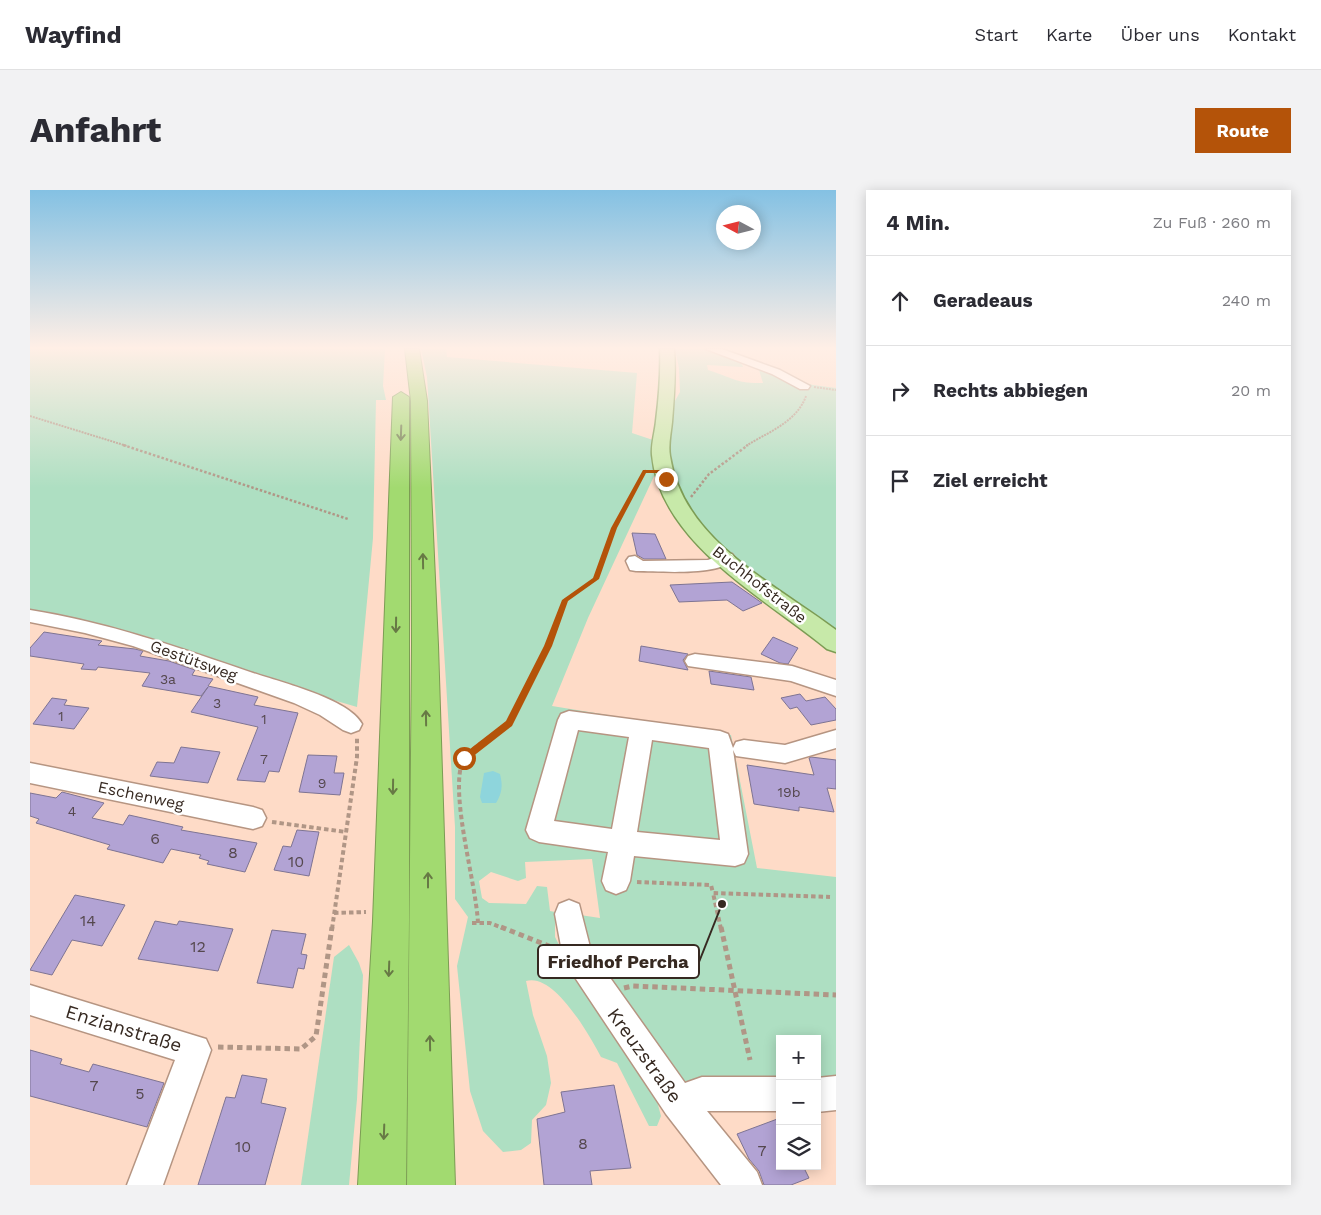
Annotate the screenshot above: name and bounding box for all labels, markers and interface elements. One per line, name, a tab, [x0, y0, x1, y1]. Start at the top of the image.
text: Wayfind	[25, 21, 121, 49]
text: Start	[974, 24, 1018, 45]
text: Karte	[1046, 24, 1093, 45]
text: Über uns	[1121, 24, 1200, 45]
text: Kontakt	[1228, 24, 1296, 45]
button: Route	[1195, 108, 1291, 153]
text: Anfahrt	[30, 109, 161, 151]
north arrow	[716, 205, 761, 250]
text: 4 Min.	[886, 210, 950, 235]
text: Zu Fuß · 260 m	[1153, 213, 1271, 232]
icon: ahead	[886, 287, 914, 315]
text: Geradeaus	[933, 289, 1033, 312]
text: 240 m	[1222, 291, 1271, 310]
icon: right	[886, 377, 914, 405]
text: Rechts abbiegen	[933, 379, 1088, 402]
text: 20 m	[1231, 381, 1271, 400]
one-way arrow	[396, 424, 406, 441]
icon: arrive	[886, 467, 914, 495]
route end	[655, 468, 678, 491]
text: Ziel erreicht	[933, 469, 1048, 492]
street label: Buchhofstraße	[709, 542, 811, 627]
one-way arrow	[418, 553, 428, 570]
one-way arrow	[391, 616, 401, 633]
street label: Gestütsweg	[148, 636, 240, 685]
house number: 3a	[160, 671, 176, 687]
house number: 3	[213, 695, 221, 711]
house number: 1	[58, 708, 64, 724]
one-way arrow	[421, 710, 431, 726]
house number: 1	[261, 711, 267, 727]
route start	[453, 747, 476, 770]
house number: 7	[260, 751, 268, 767]
house number: 9	[318, 775, 326, 791]
street label: Eschenweg	[96, 777, 186, 814]
one-way arrow	[388, 779, 398, 795]
house number: 19b	[778, 784, 800, 800]
house number: 4	[68, 803, 76, 819]
house number: 6	[150, 829, 160, 848]
house number: 8	[228, 843, 238, 862]
house number: 10	[288, 852, 304, 871]
one-way arrow	[424, 873, 433, 889]
house number: 14	[80, 911, 96, 930]
house number: 12	[190, 937, 206, 956]
callout: Friedhof Percha	[538, 945, 699, 978]
text: Friedhof Percha	[547, 951, 689, 972]
one-way arrow	[385, 961, 394, 977]
street label: Enzianstraße	[63, 1000, 185, 1057]
street label: Kreuzstraße	[602, 1003, 687, 1107]
one-way arrow	[425, 1035, 435, 1052]
map controls	[776, 1035, 821, 1170]
button: +	[776, 1035, 821, 1080]
house number: 7	[90, 1076, 99, 1095]
button: −	[776, 1080, 821, 1125]
house number: 5	[135, 1084, 145, 1103]
one-way arrow	[379, 1124, 389, 1140]
button: layers	[776, 1125, 821, 1170]
house number: 8	[578, 1134, 588, 1153]
house number: 10	[235, 1137, 251, 1156]
house number: 7	[758, 1141, 767, 1160]

